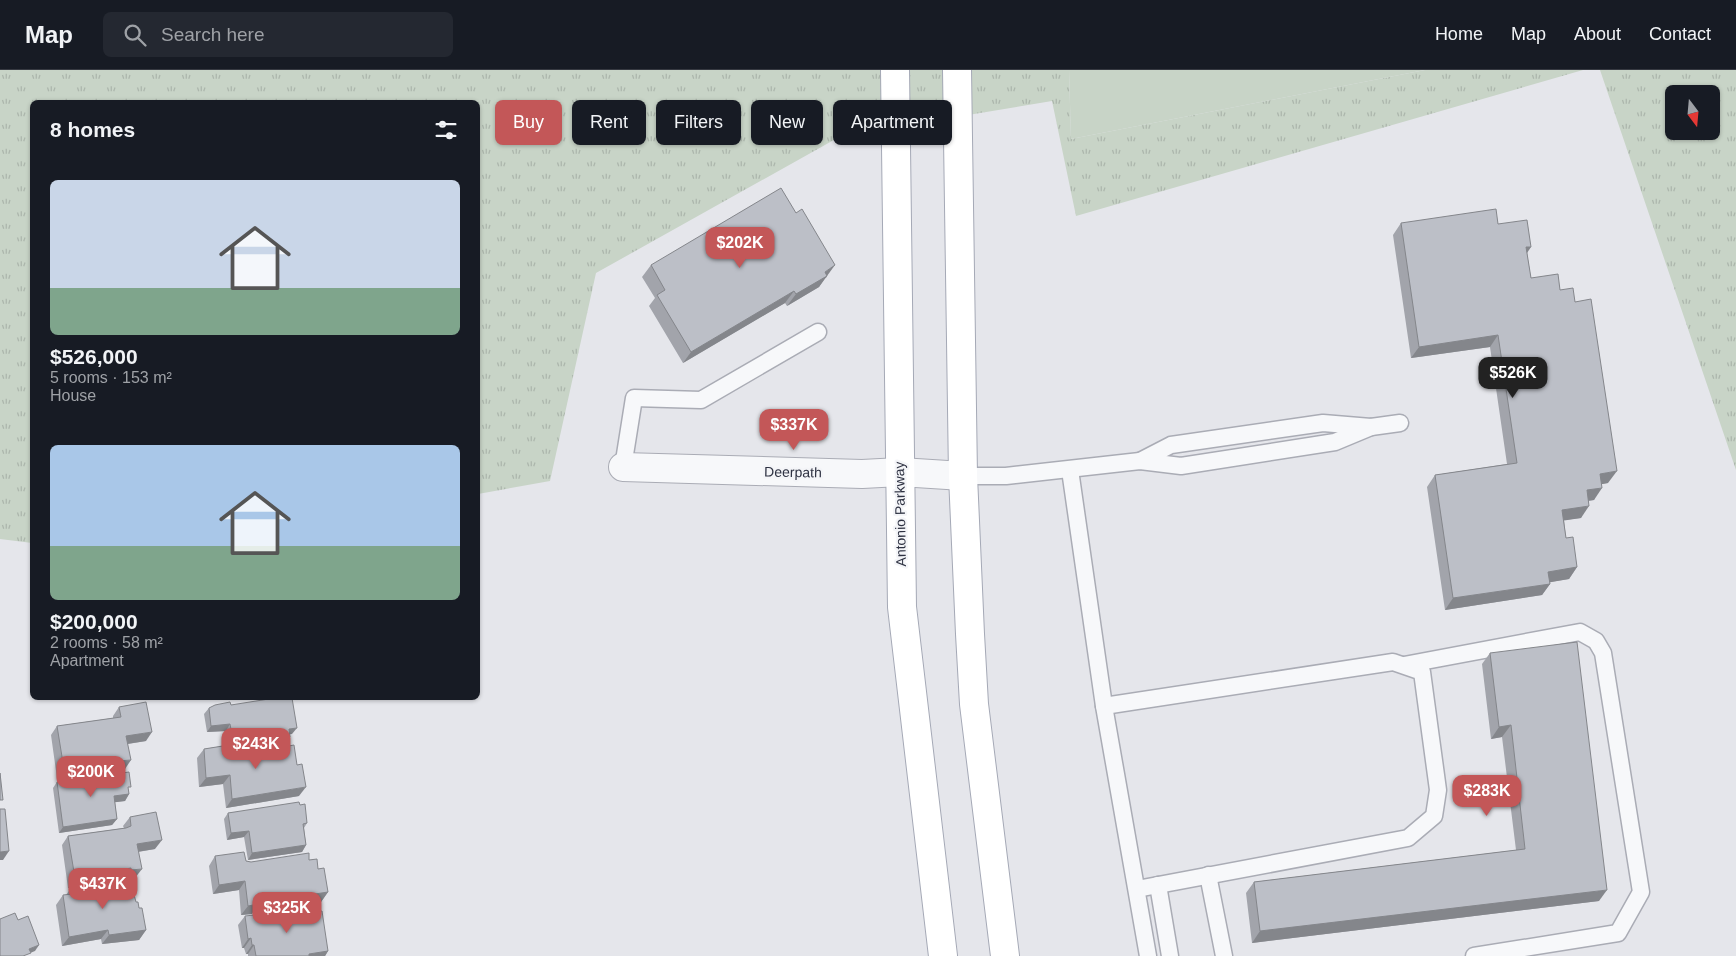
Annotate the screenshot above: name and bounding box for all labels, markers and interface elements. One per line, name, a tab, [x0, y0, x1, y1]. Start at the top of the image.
search box	[103, 12, 453, 57]
text: Map	[25, 21, 73, 48]
icon: search	[121, 21, 149, 49]
text: Search here	[161, 24, 265, 45]
text: Home	[1435, 24, 1483, 44]
text: Map	[1511, 24, 1546, 44]
text: About	[1574, 24, 1621, 44]
text: Contact	[1649, 24, 1711, 44]
north arrow	[1665, 85, 1720, 140]
map controls	[1665, 85, 1720, 140]
chip: Buy	[495, 100, 562, 145]
chip: Rent	[572, 100, 646, 145]
chip: Filters	[656, 100, 741, 145]
chip: New	[751, 100, 823, 145]
chip: Apartment	[833, 100, 952, 145]
icon: filters	[432, 116, 460, 144]
text: 8 homes	[50, 118, 135, 141]
icon: home	[210, 213, 300, 303]
pin: $202K	[705, 226, 775, 269]
text: $202K	[716, 234, 764, 251]
text: $526,000	[50, 345, 138, 368]
pin: $526K	[1478, 356, 1548, 399]
text: $526K	[1489, 364, 1537, 381]
text: 5 rooms · 153 m²	[50, 369, 172, 386]
text: House	[50, 387, 96, 404]
pin: $337K	[759, 408, 829, 451]
text: $337K	[770, 416, 818, 433]
street label: Antonio Parkway	[891, 461, 909, 567]
street label: Deerpath	[764, 463, 822, 481]
icon: home	[210, 478, 300, 568]
text: $200,000	[50, 610, 138, 633]
text: 2 rooms · 58 m²	[50, 634, 163, 651]
text: Apartment	[50, 652, 124, 669]
pin: $243K	[221, 728, 291, 770]
text: $243K	[232, 735, 280, 752]
pin: $200K	[56, 756, 126, 798]
text: $200K	[67, 763, 115, 780]
pin: $283K	[1452, 774, 1522, 817]
text: $283K	[1463, 782, 1511, 799]
pin: $437K	[68, 868, 138, 910]
text: $437K	[79, 875, 127, 892]
pin: $325K	[252, 892, 322, 934]
text: $325K	[263, 899, 311, 916]

